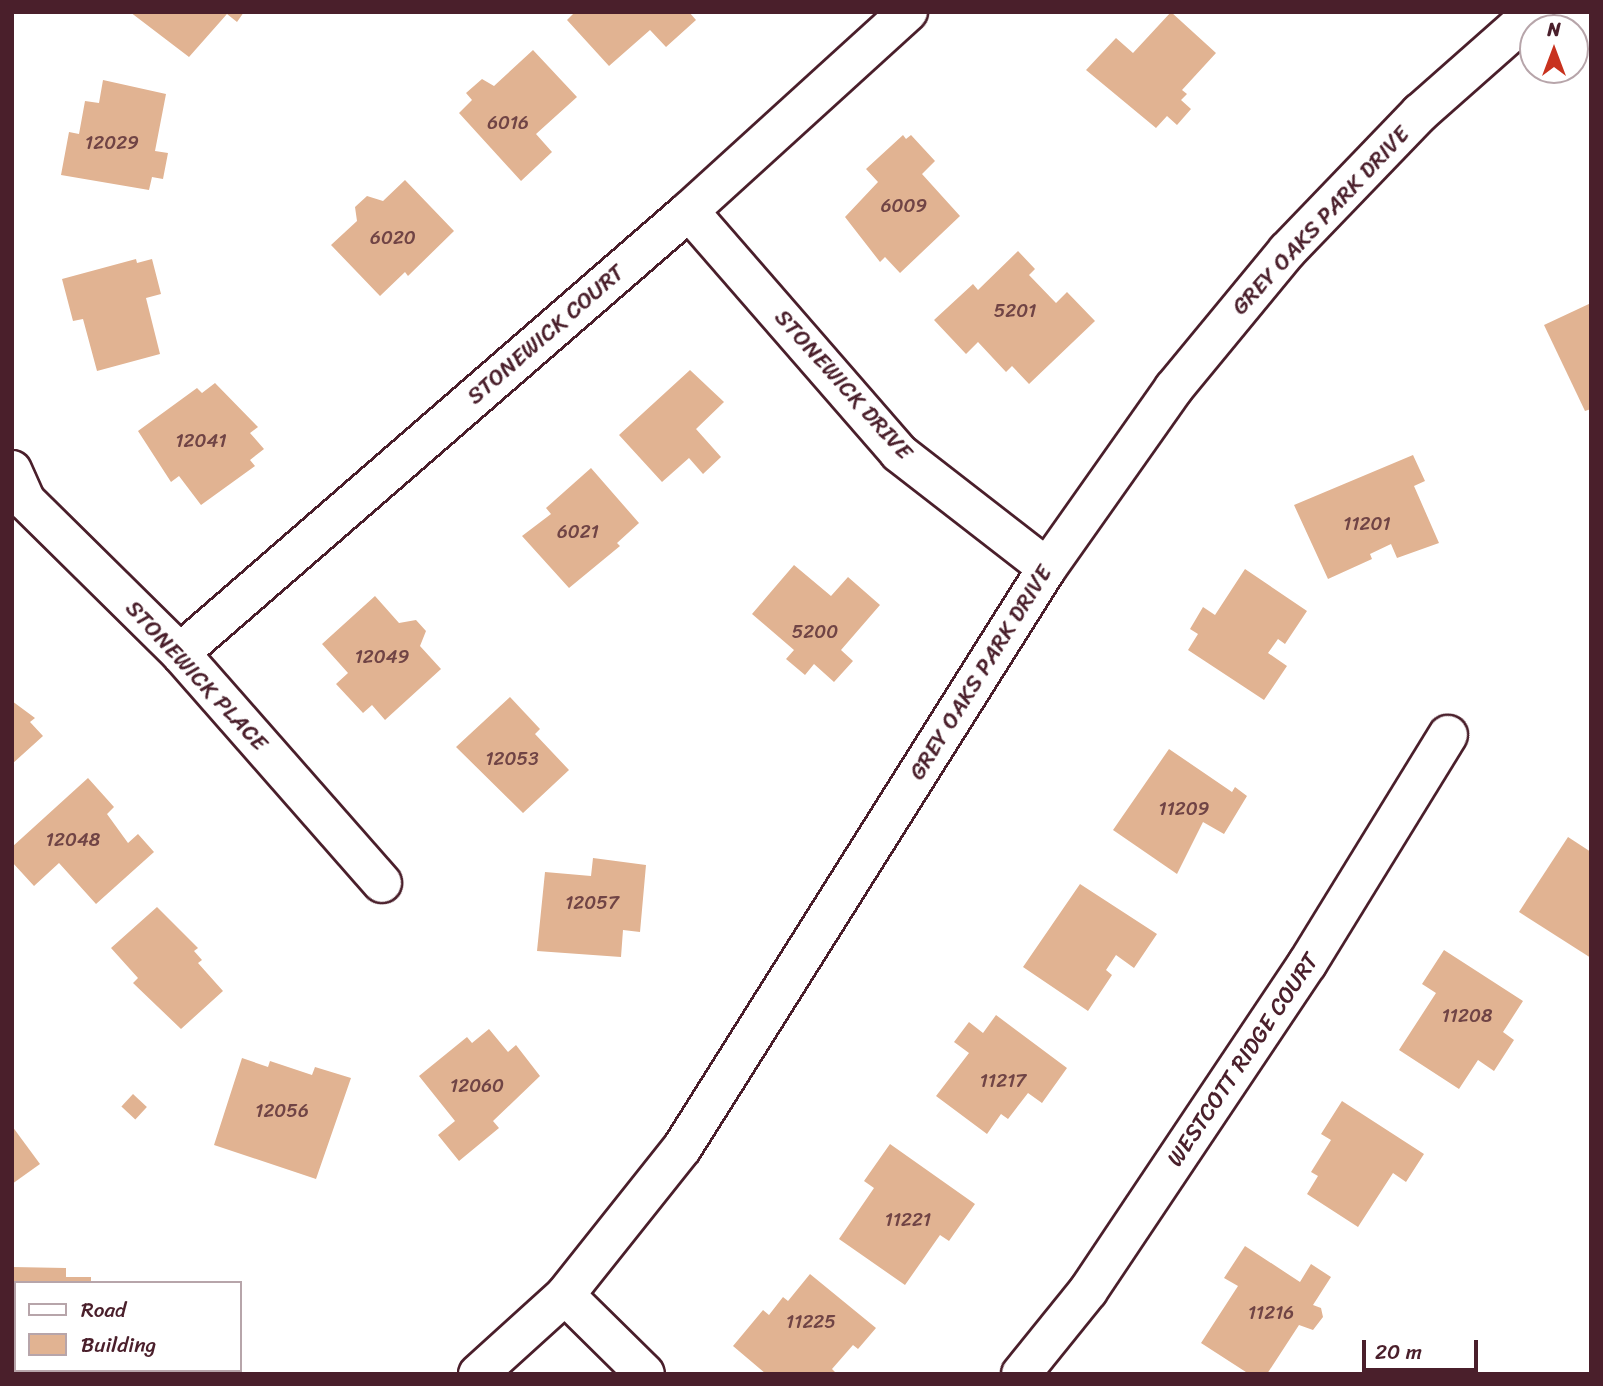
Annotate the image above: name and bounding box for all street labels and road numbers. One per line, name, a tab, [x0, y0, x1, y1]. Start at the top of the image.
street label: GREY OAKS PARK DRIVE	[1226, 121, 1416, 321]
street label: STONEWICK COURT	[462, 259, 630, 411]
street label: STONEWICK DRIVE	[768, 304, 918, 466]
street label: GREY OAKS PARK DRIVE	[904, 560, 1058, 786]
street label: STONEWICK PLACE	[119, 595, 273, 757]
street label: WESTCOTT RIDGE COURT	[1161, 947, 1325, 1173]

